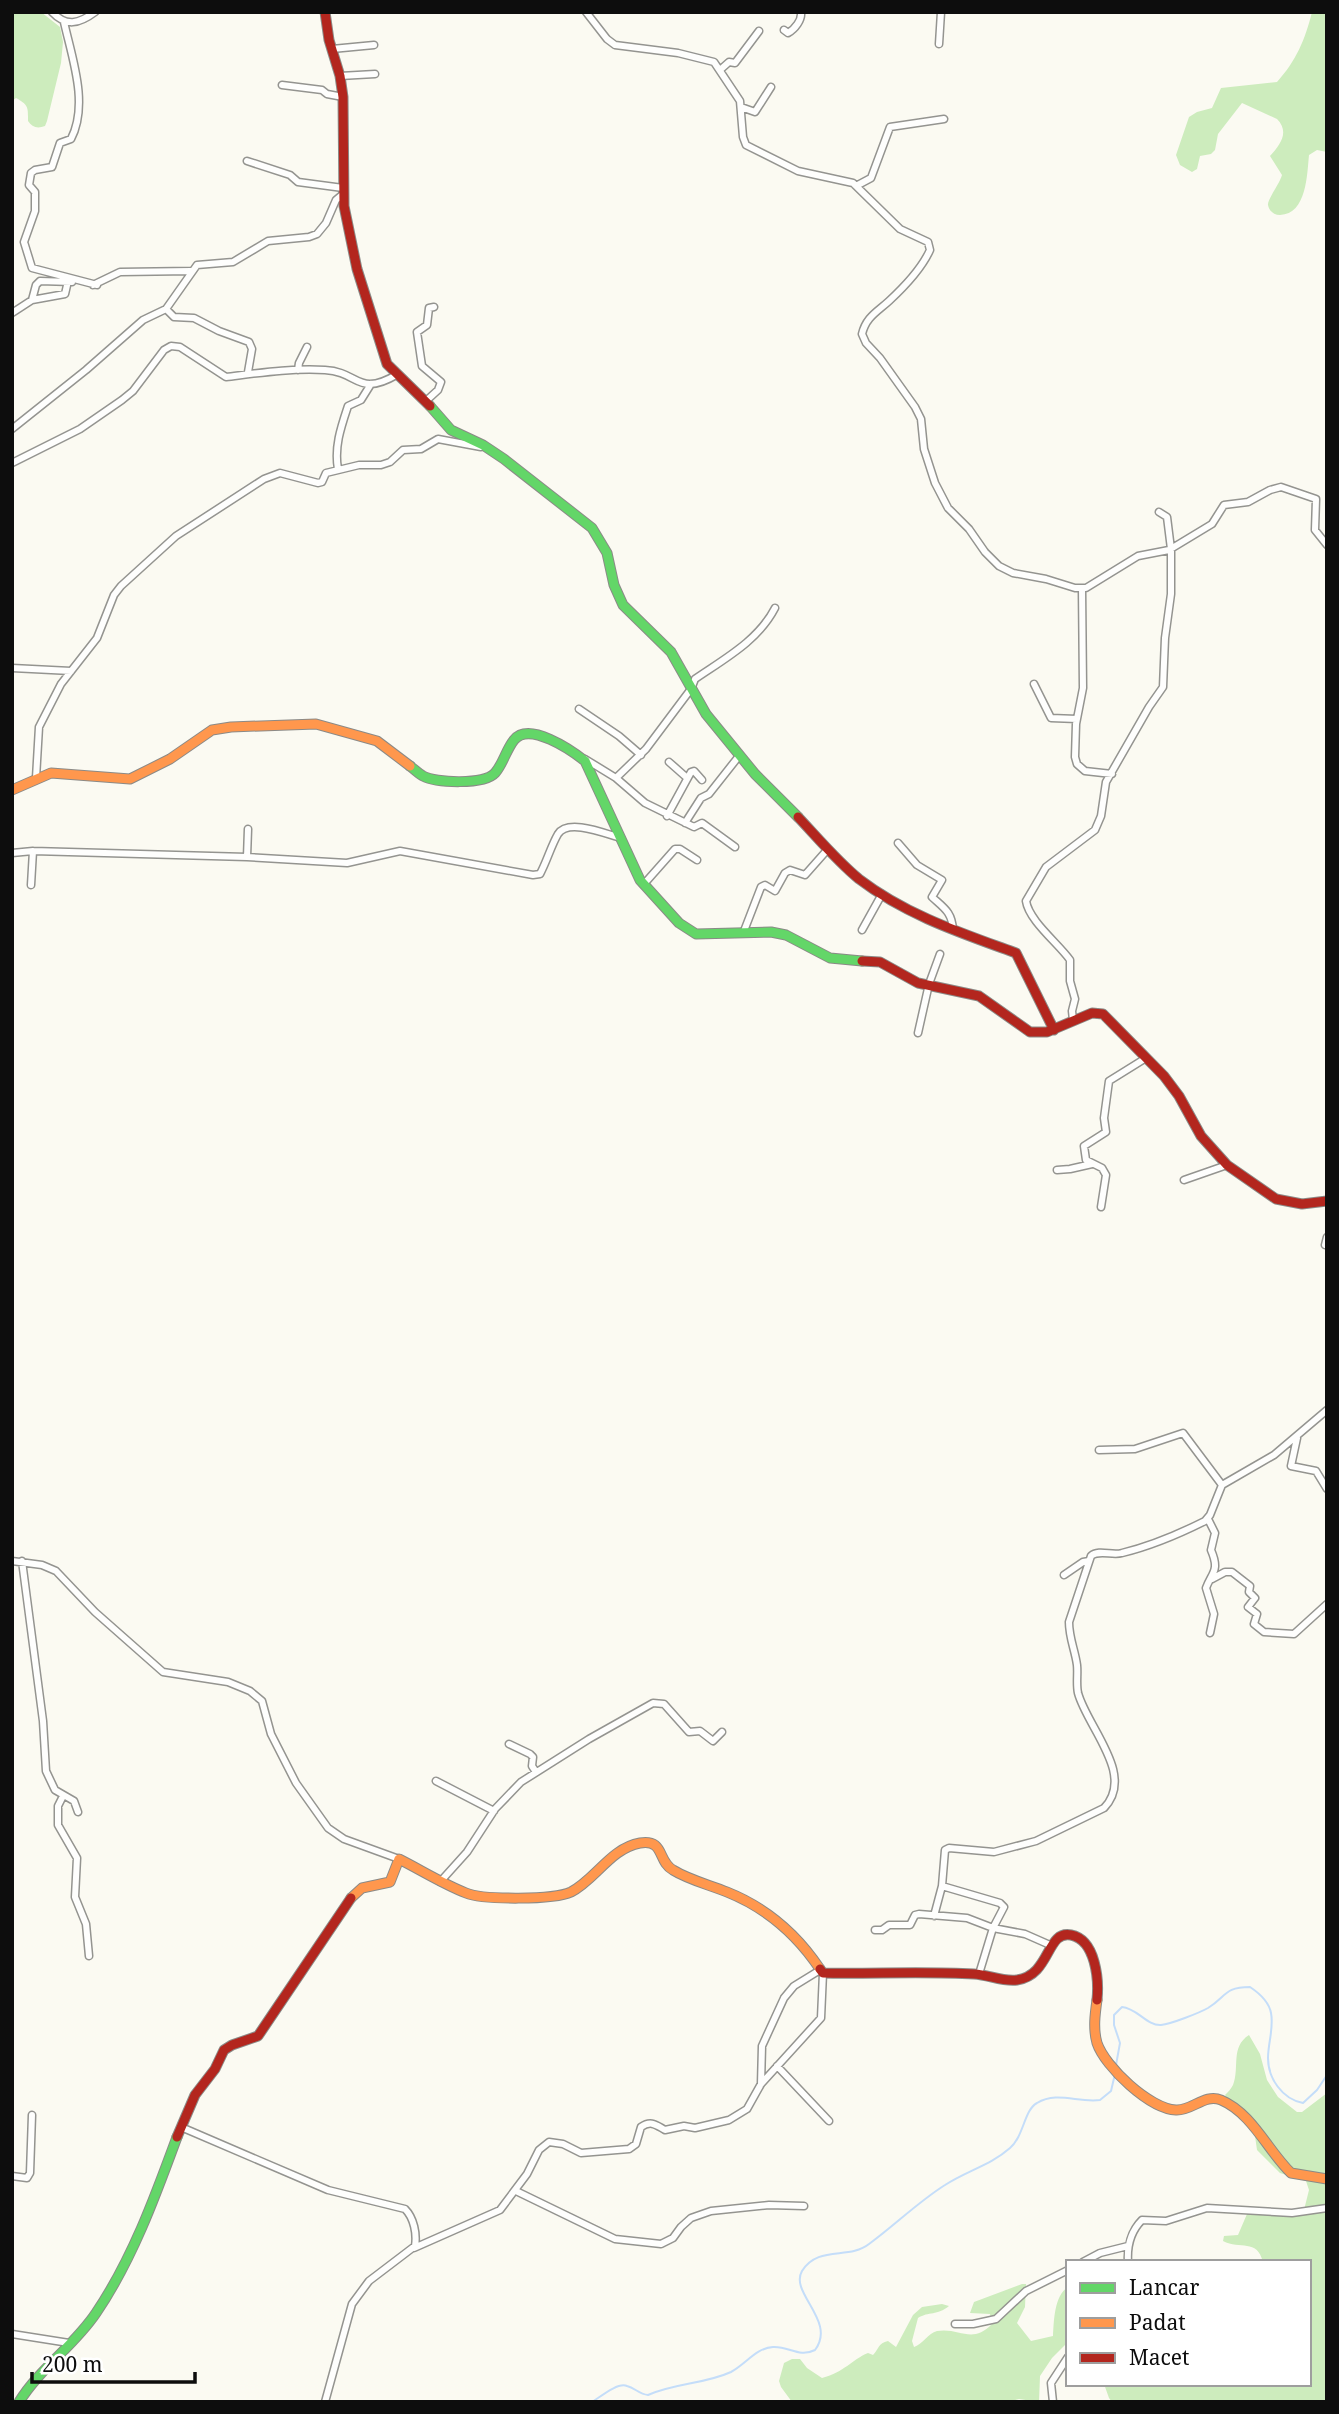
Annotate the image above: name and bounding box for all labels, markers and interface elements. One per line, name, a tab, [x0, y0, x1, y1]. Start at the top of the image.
legend	[1066, 2260, 1311, 2386]
text: Lancar	[1129, 2273, 1200, 2301]
text: Padat	[1129, 2308, 1186, 2336]
scale bar	[32, 2340, 194, 2384]
text: Macet	[1129, 2343, 1189, 2371]
text: 200 m	[42, 2350, 103, 2378]

